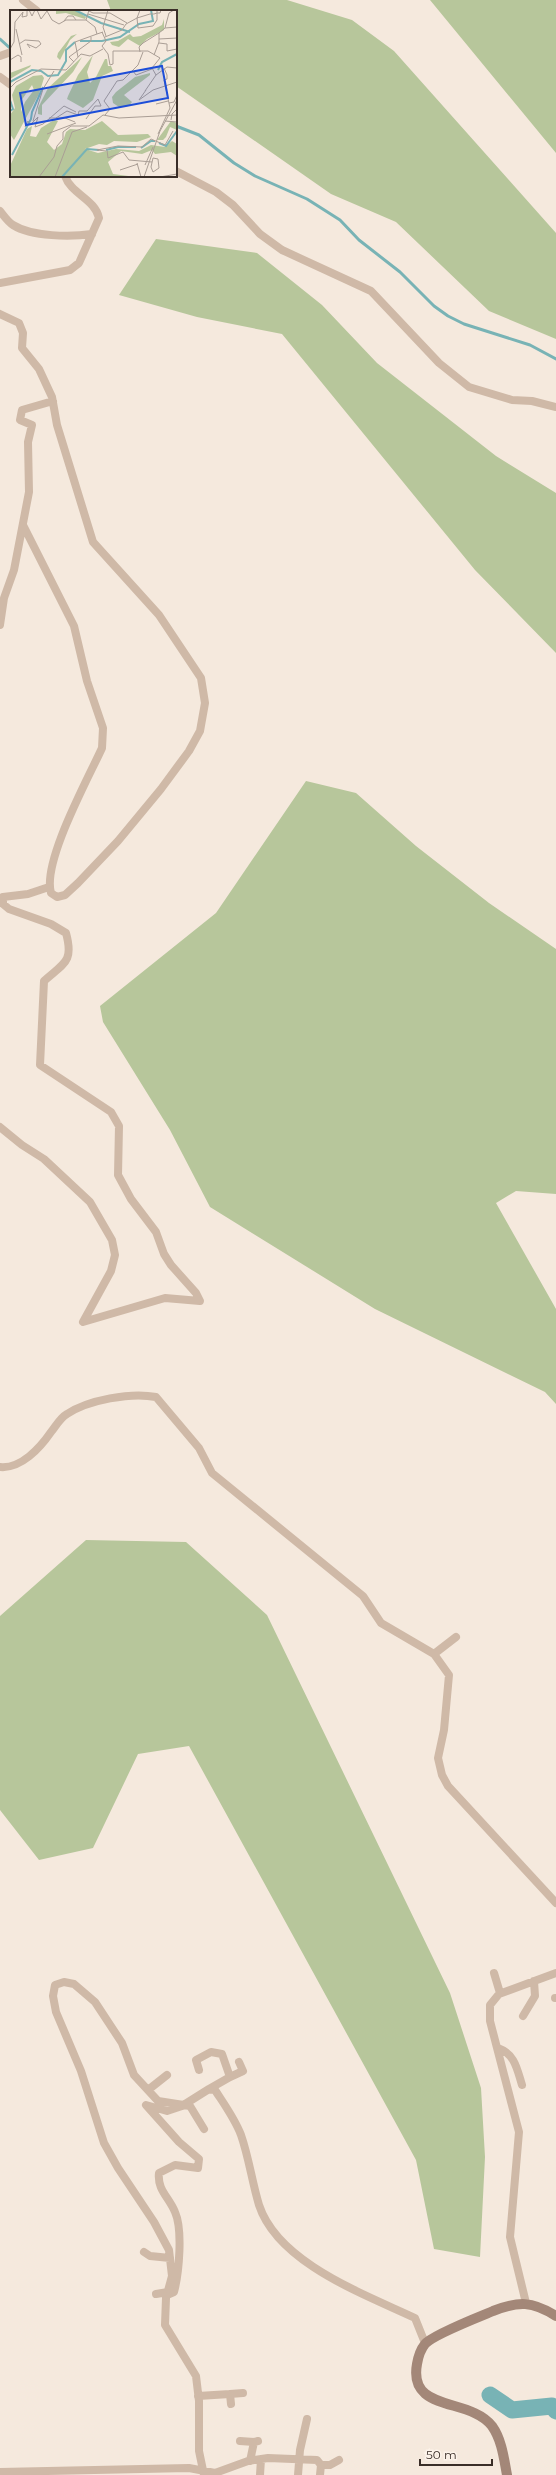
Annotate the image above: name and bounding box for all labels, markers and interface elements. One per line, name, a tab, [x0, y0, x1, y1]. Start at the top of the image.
inset map	[10, 10, 177, 177]
scale bar	[420, 2441, 492, 2467]
text: 50 m	[426, 2447, 457, 2462]

